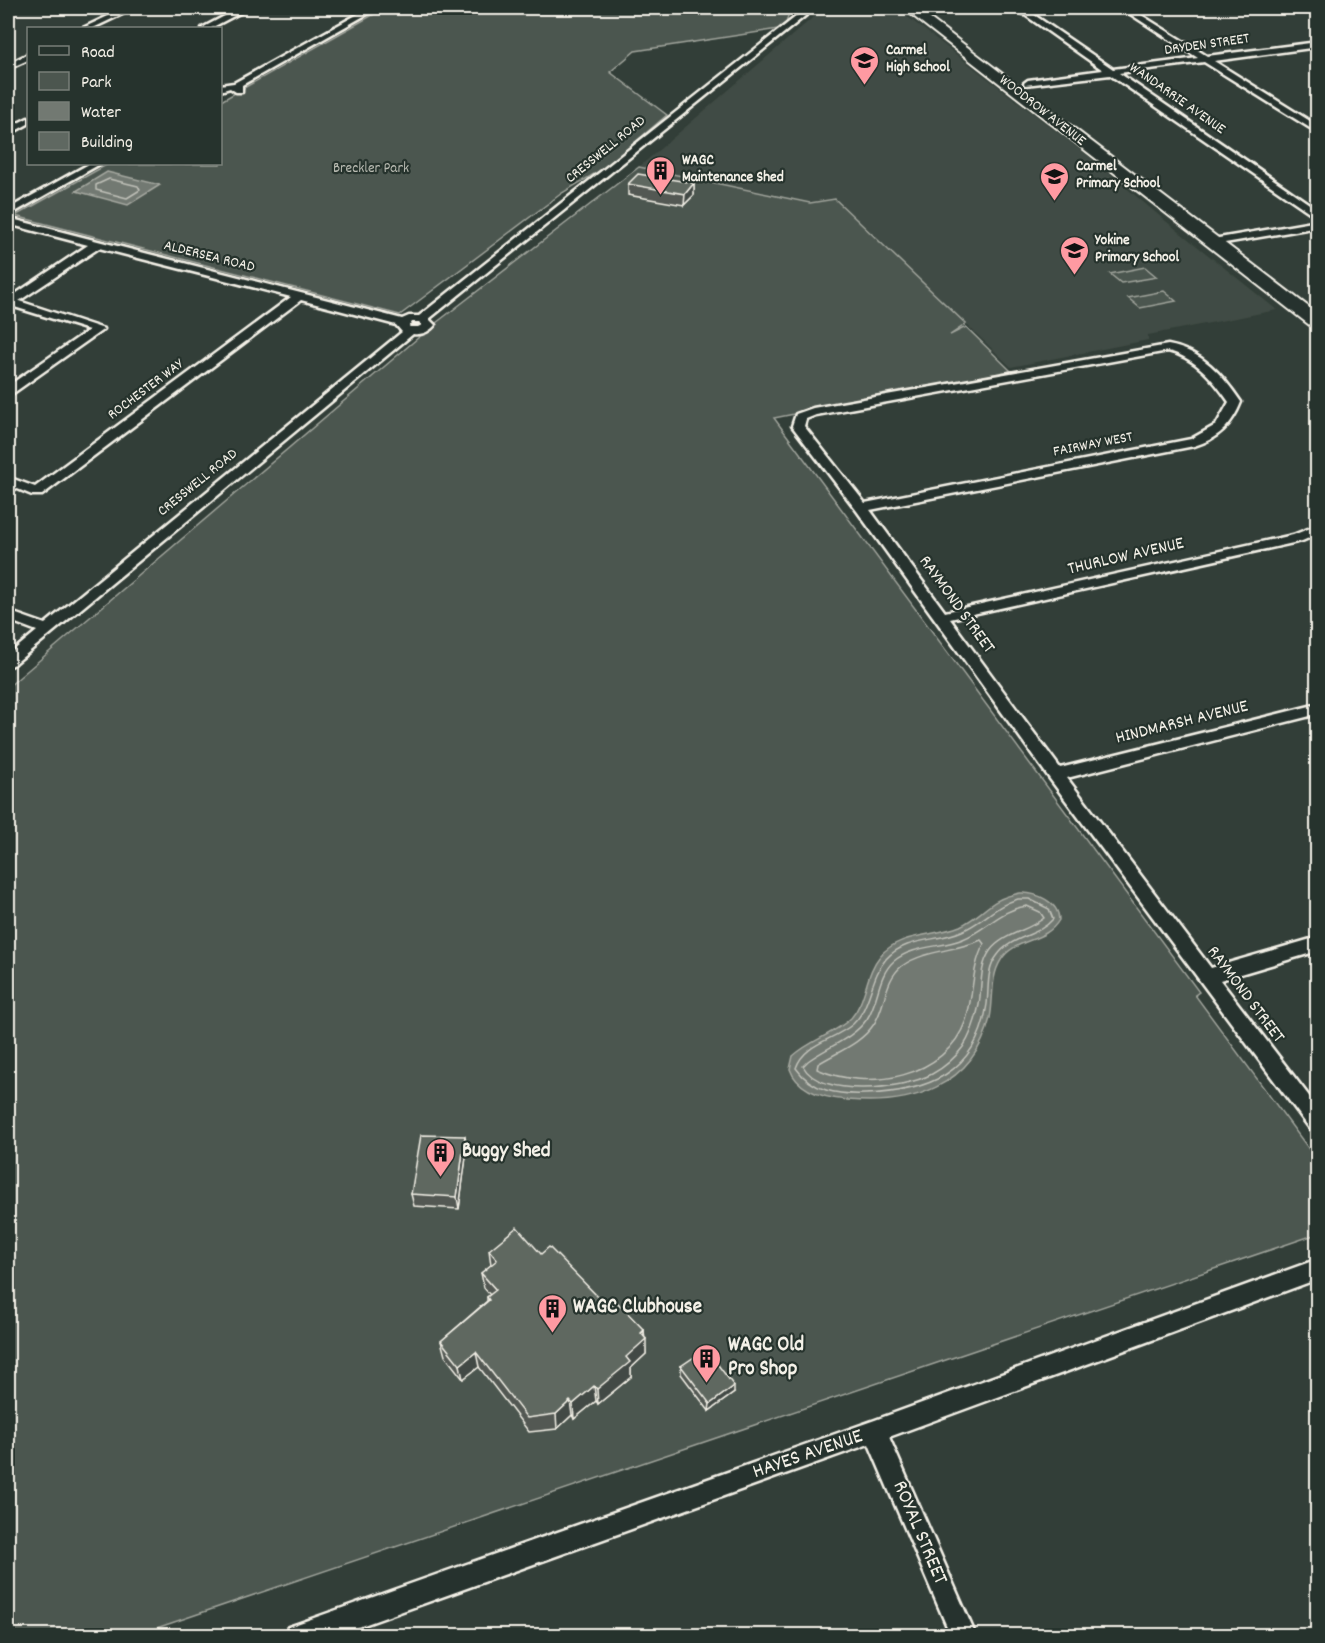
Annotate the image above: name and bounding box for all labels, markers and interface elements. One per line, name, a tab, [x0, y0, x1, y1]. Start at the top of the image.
legend	[27, 27, 222, 165]
street label: DRYDEN STREET	[1163, 28, 1251, 62]
place label: Carmel High School	[886, 40, 950, 79]
text: Road	[81, 41, 115, 66]
school or university icon: Carmel High School	[849, 44, 881, 86]
street label: WANDARRIE AVENUE	[1124, 57, 1230, 141]
street label: WOODROW AVENUE	[994, 70, 1090, 152]
text: Park	[81, 71, 112, 96]
text: Water	[81, 101, 121, 126]
street label: CRESSWELL ROAD	[561, 111, 651, 189]
text: Building	[81, 131, 133, 156]
place label: WAGC Maintenance Shed	[682, 150, 784, 189]
building icon: WAGC Maintenance Shed	[645, 154, 677, 196]
place label: Carmel Primary School	[1076, 156, 1160, 195]
park label: Breckler Park	[333, 158, 409, 180]
school or university icon: Carmel Primary School	[1039, 160, 1071, 202]
place label: Yokine Primary School	[1094, 230, 1179, 269]
school or university icon: Yokine Primary School	[1058, 234, 1090, 276]
street label: ALDERSEA ROAD	[161, 235, 257, 279]
street label: ROCHESTER WAY	[103, 354, 189, 426]
street label: FAIRWAY WEST	[1051, 427, 1135, 463]
street label: CRESSWELL ROAD	[153, 444, 243, 522]
street label: THURLOW AVENUE	[1066, 532, 1186, 582]
street label: RAYMOND STREET	[912, 551, 1000, 659]
street label: HINDMARSH AVENUE	[1113, 694, 1251, 752]
street label: RAYMOND STREET	[1200, 941, 1290, 1049]
building icon: Buggy Shed	[425, 1136, 457, 1178]
place label: Buggy Shed	[462, 1137, 551, 1167]
building icon: WAGC Clubhouse	[536, 1292, 568, 1334]
place label: WAGC Clubhouse	[573, 1293, 702, 1323]
place label: WAGC Old Pro Shop	[728, 1331, 804, 1385]
building icon: WAGC Old Pro Shop	[691, 1342, 723, 1384]
street label: HAYES AVENUE	[749, 1422, 868, 1488]
street label: ROYAL STREET	[884, 1476, 955, 1590]

